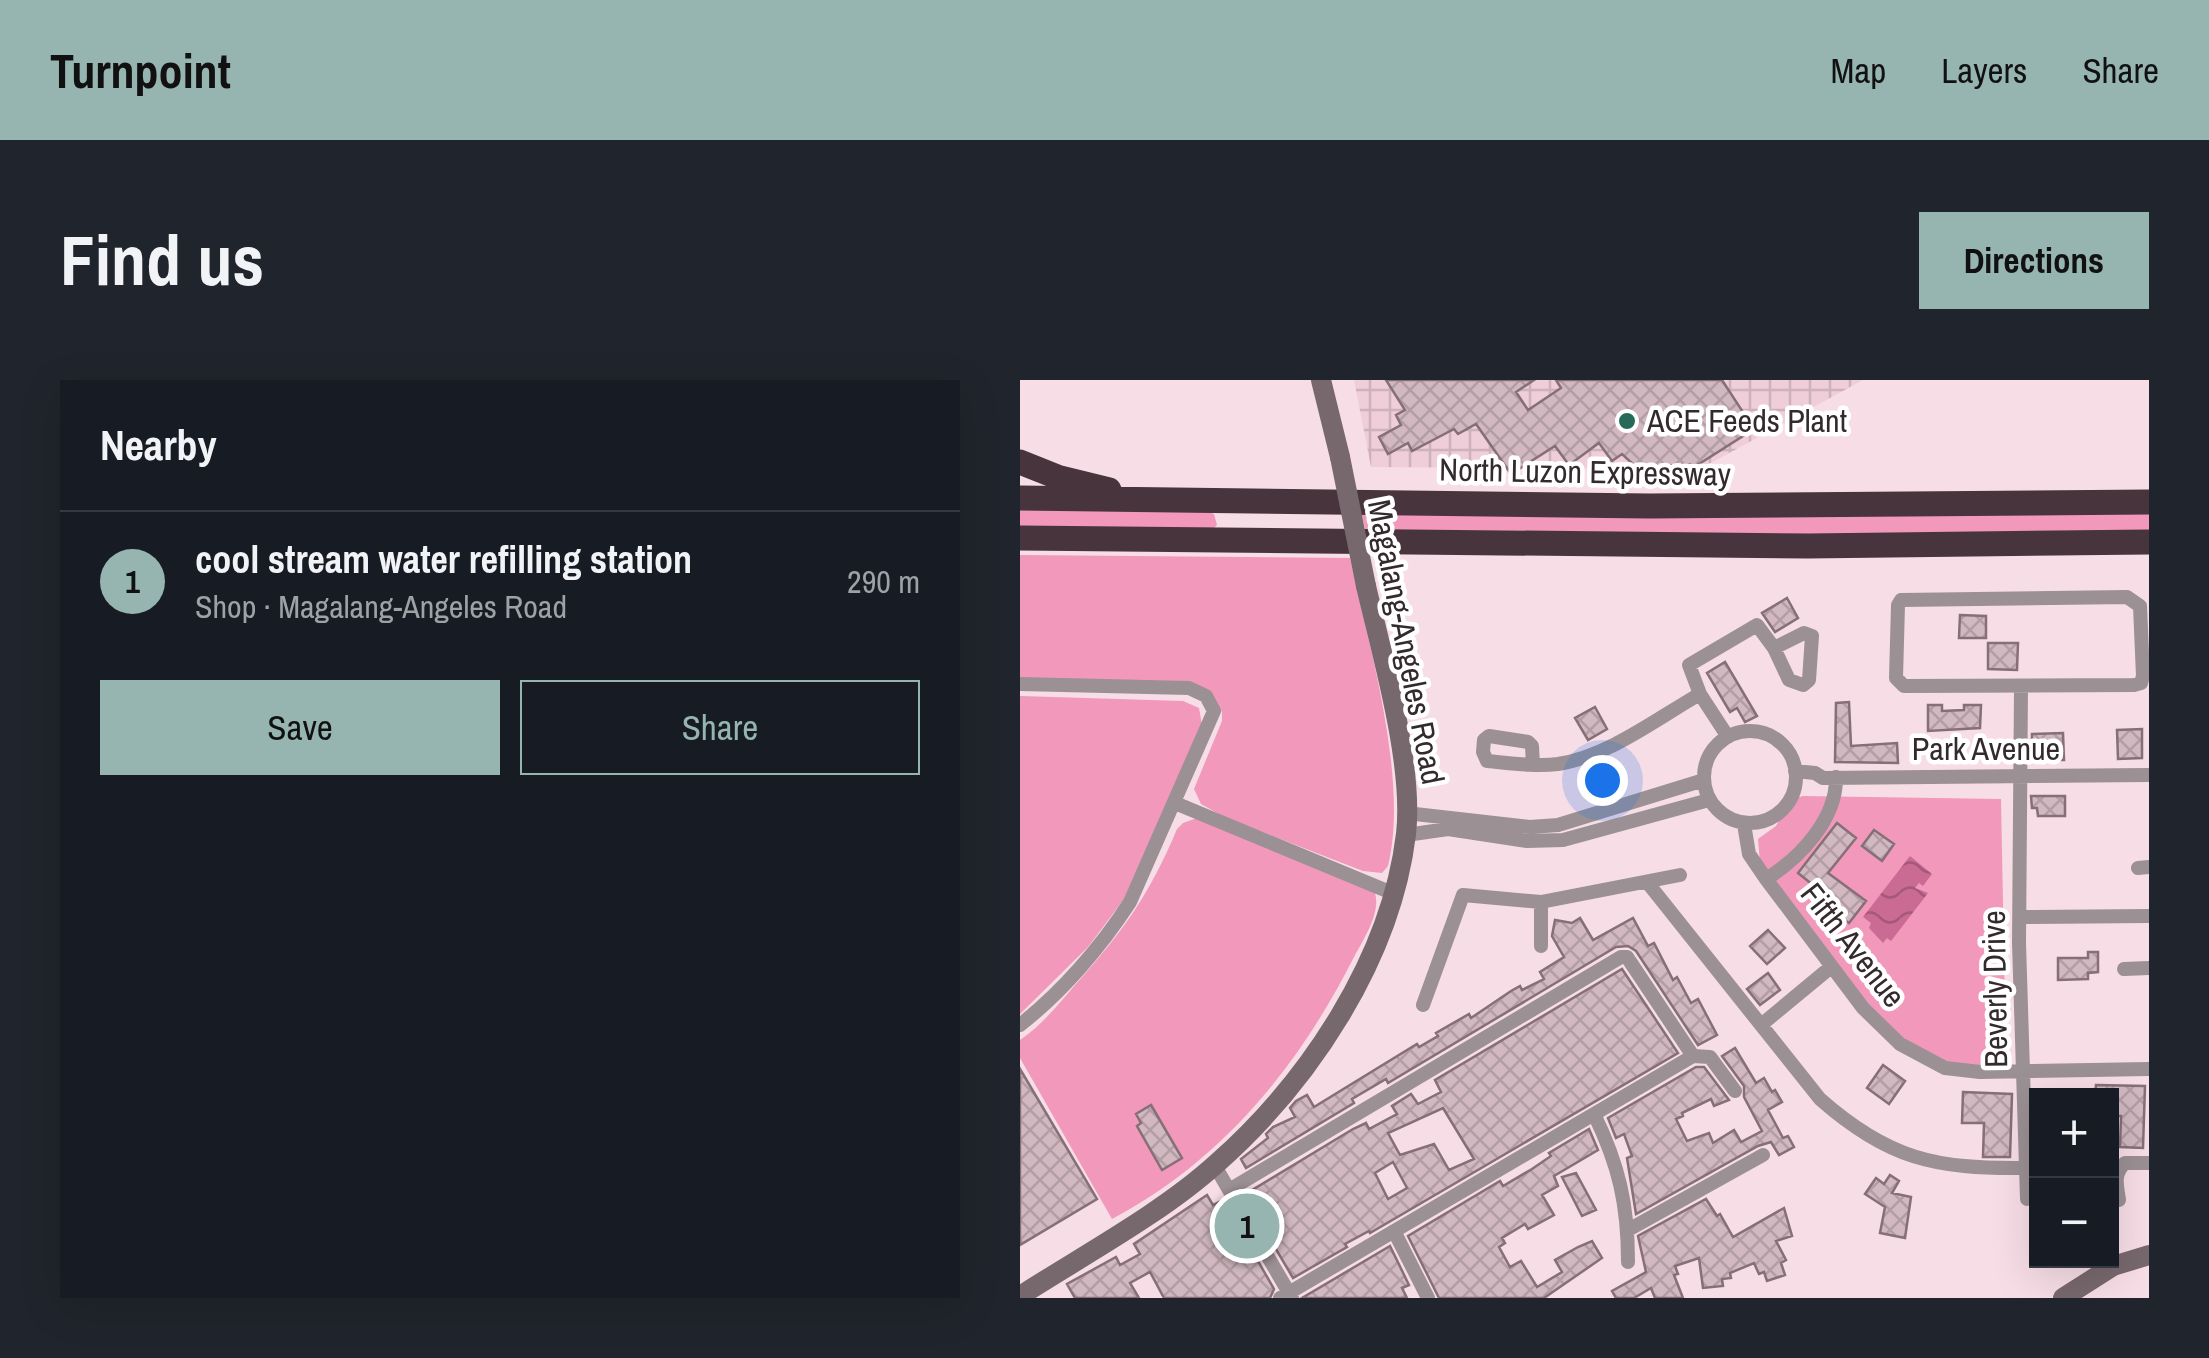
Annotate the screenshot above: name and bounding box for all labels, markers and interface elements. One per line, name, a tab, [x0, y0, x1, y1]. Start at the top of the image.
text: Turnpoint	[50, 38, 231, 103]
text: Map	[1830, 47, 1886, 94]
text: Layers	[1941, 47, 2027, 94]
text: Share	[2082, 47, 2159, 94]
button: Directions	[1919, 212, 2149, 309]
text: Find us	[60, 213, 264, 307]
place label: ACE Feeds Plant	[1646, 399, 1847, 442]
marker: ACE Feeds Plant	[1616, 410, 1638, 432]
text: Nearby	[100, 417, 217, 473]
street label: North Luzon Expressway	[1439, 447, 1731, 496]
street label: Magalang-Angeles Road	[1358, 496, 1455, 788]
text: cool stream water refilling station	[195, 534, 692, 585]
text: 1	[125, 560, 140, 603]
text: 290 m	[847, 560, 920, 603]
text: Shop · Magalang-Angeles Road	[195, 585, 567, 628]
button: Save	[100, 680, 500, 775]
button: Share	[520, 680, 920, 775]
street label: Park Avenue	[1912, 727, 2060, 770]
your location	[1577, 755, 1628, 806]
street label: Fifth Avenue	[1791, 874, 1916, 1016]
street label: Beverly Drive	[1972, 910, 2017, 1068]
map controls	[2029, 1088, 2119, 1268]
button: +	[2029, 1088, 2119, 1178]
button: −	[2029, 1178, 2119, 1268]
pin: 1	[1214, 1188, 1280, 1264]

